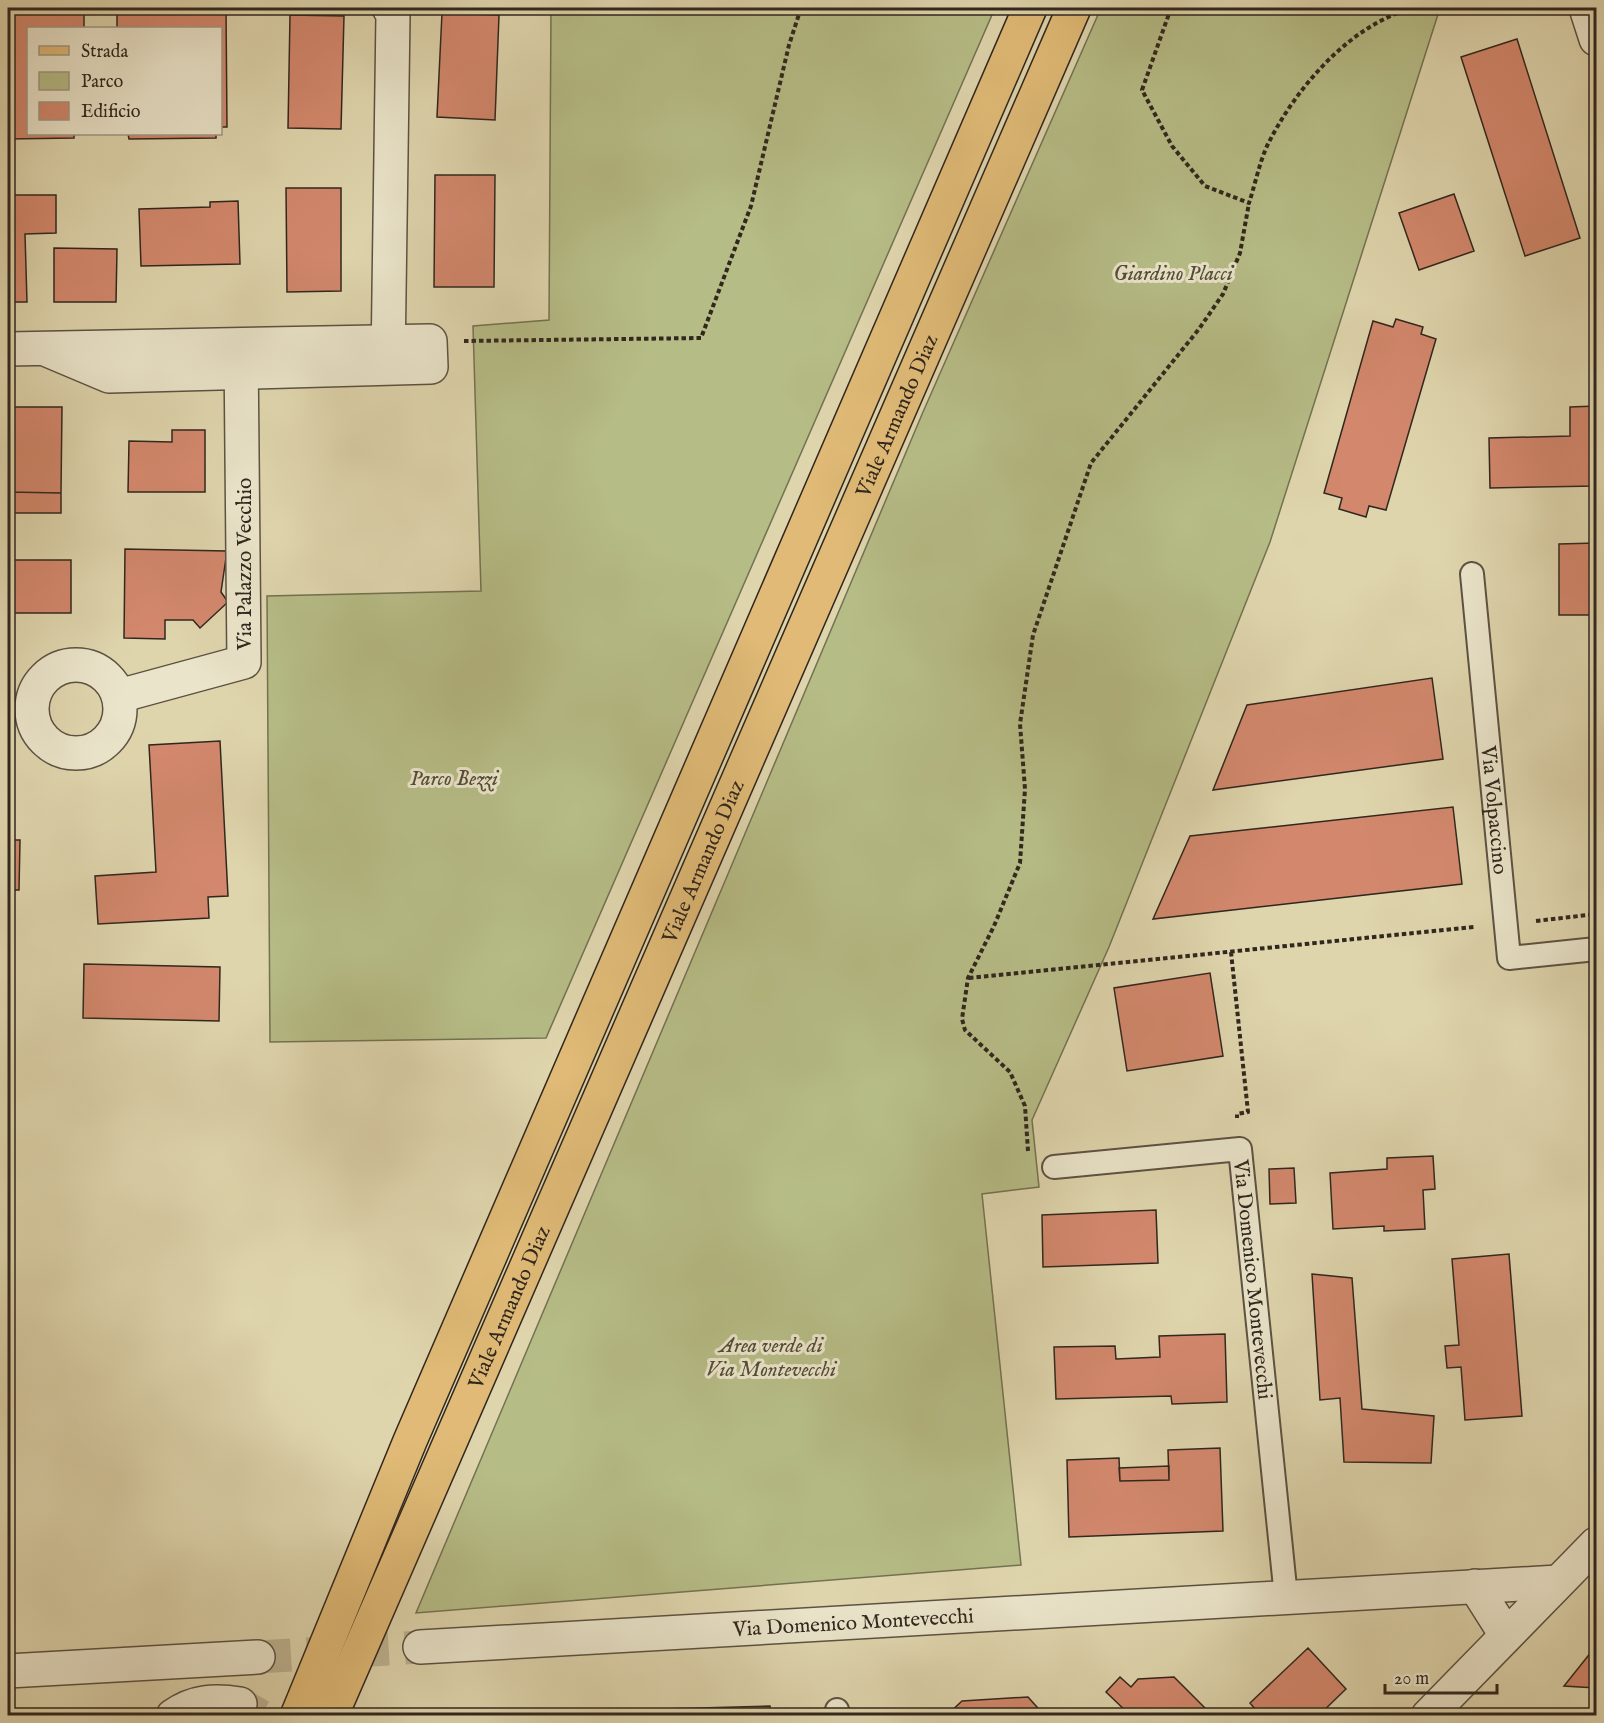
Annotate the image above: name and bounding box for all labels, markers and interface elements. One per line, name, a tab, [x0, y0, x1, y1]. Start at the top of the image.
legend	[27, 27, 222, 135]
text: Strada	[81, 41, 128, 64]
text: Parco	[81, 71, 123, 94]
text: Edificio	[81, 101, 141, 124]
park label: Giardino Placci	[1113, 261, 1235, 288]
street label: Viale Armando Diaz	[850, 330, 945, 503]
street label: Via Palazzo Vecchio	[232, 478, 259, 651]
street label: Via Volpaccino	[1474, 743, 1513, 876]
park label: Parco Bezzi	[410, 766, 500, 793]
street label: Viale Armando Diaz	[656, 776, 752, 949]
street label: Via Domenico Montevecchi	[1226, 1157, 1278, 1401]
street label: Viale Armando Diaz	[463, 1222, 558, 1394]
park label: Area verde di Via Montevecchi	[706, 1333, 838, 1384]
street label: Via Domenico Montevecchi	[731, 1603, 975, 1644]
scale bar	[1385, 1657, 1498, 1695]
text: 20 m	[1394, 1668, 1429, 1691]

